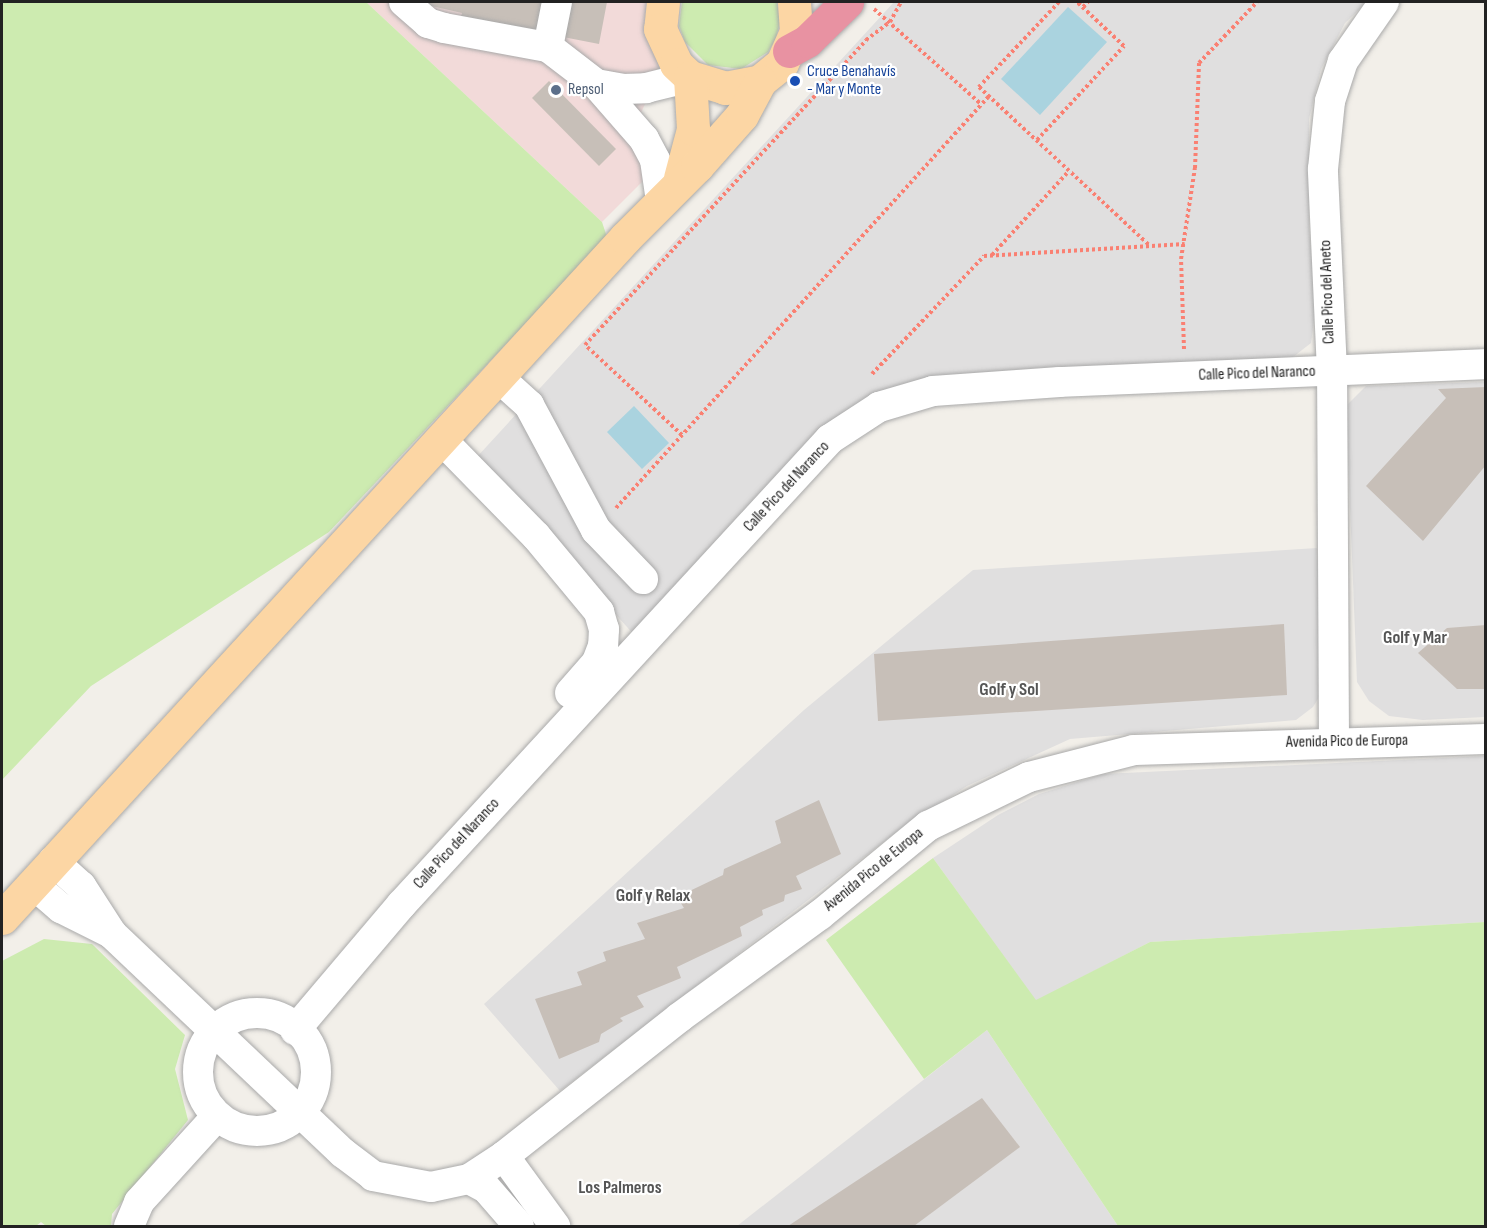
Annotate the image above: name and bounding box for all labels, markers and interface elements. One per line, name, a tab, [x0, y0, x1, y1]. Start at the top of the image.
place label: Cruce Benahavís - Mar y Monte	[807, 62, 896, 100]
marker: Cruce Benahavís - Mar y Monte	[788, 74, 802, 88]
place label: Repsol	[568, 80, 604, 100]
marker: Repsol	[549, 83, 563, 97]
street label: Calle Pico del Aneto	[1317, 240, 1339, 344]
street label: Calle Pico del Naranco	[1198, 362, 1316, 386]
street label: Calle Pico del Naranco	[740, 438, 834, 536]
district label: Golf y Mar	[1383, 627, 1447, 649]
district label: Golf y Sol	[979, 679, 1039, 701]
street label: Avenida Pico de Europa	[1286, 731, 1408, 753]
street label: Calle Pico del Naranco	[410, 795, 504, 893]
street label: Avenida Pico de Europa	[820, 824, 928, 916]
district label: Golf y Relax	[616, 885, 690, 907]
district label: Los Palmeros	[578, 1177, 662, 1199]

